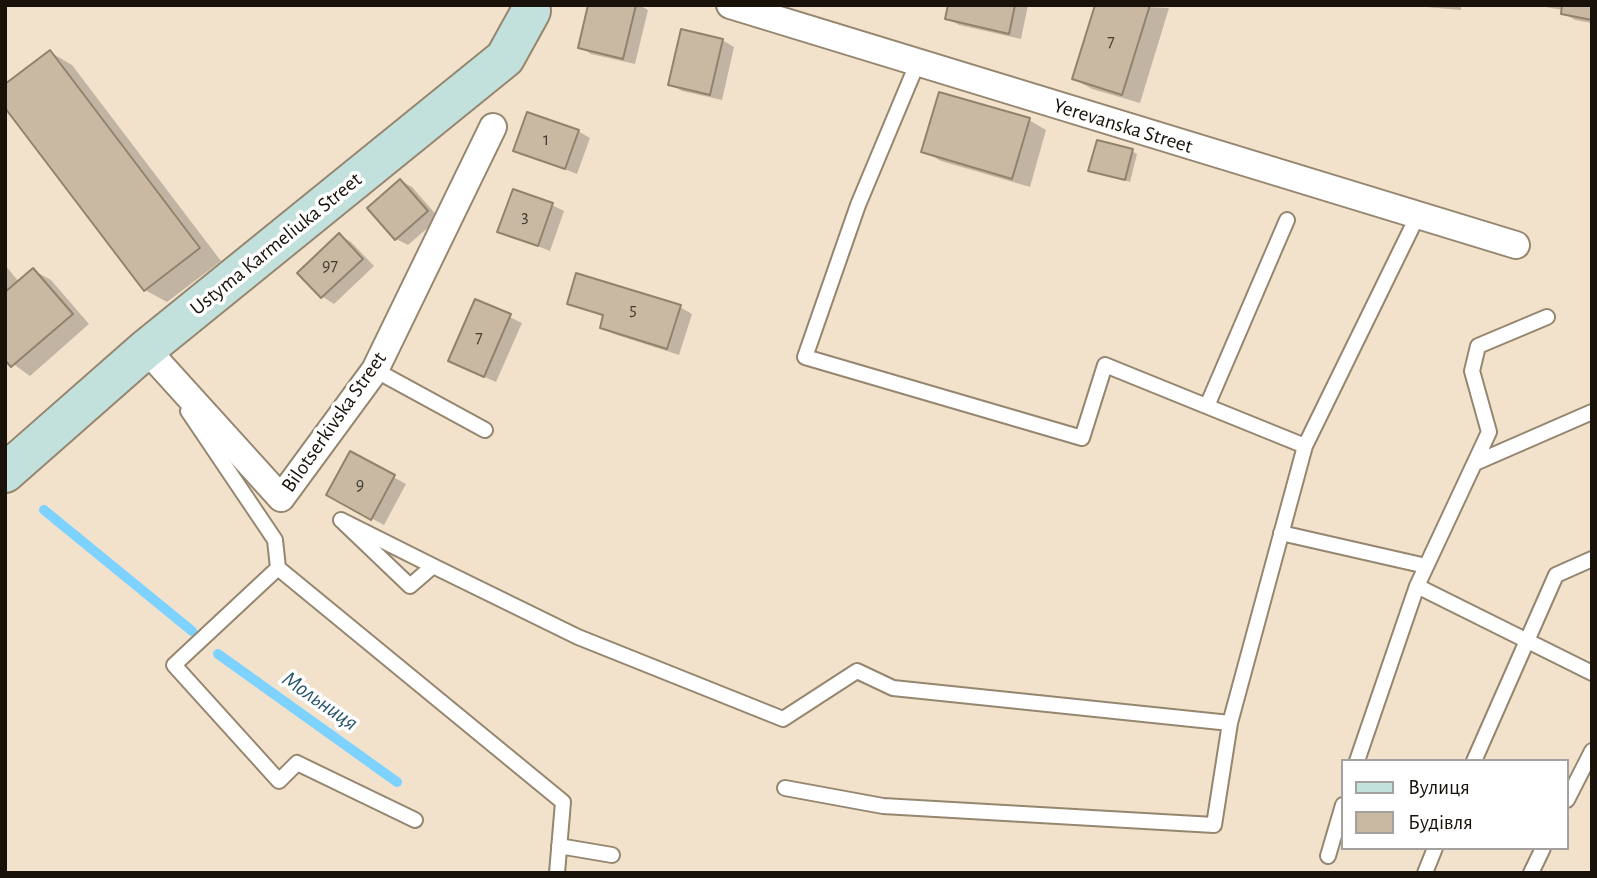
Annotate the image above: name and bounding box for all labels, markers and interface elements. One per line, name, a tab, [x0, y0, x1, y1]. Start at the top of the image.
house number: 7	[1107, 31, 1115, 53]
street label: Yerevanska Street	[1050, 93, 1196, 159]
house number: 1	[543, 129, 549, 151]
street label: Ustyma Karmeliuka Street	[185, 167, 367, 321]
house number: 3	[521, 206, 529, 228]
house number: 97	[322, 255, 338, 277]
house number: 5	[629, 299, 637, 321]
house number: 7	[475, 327, 483, 349]
street label: Bilotserkivska Street	[276, 347, 392, 497]
house number: 9	[356, 474, 364, 496]
water label: Мольниця	[277, 665, 363, 737]
legend	[1342, 759, 1569, 850]
text: Вулиця	[1408, 777, 1470, 798]
text: Будівля	[1408, 812, 1473, 833]

